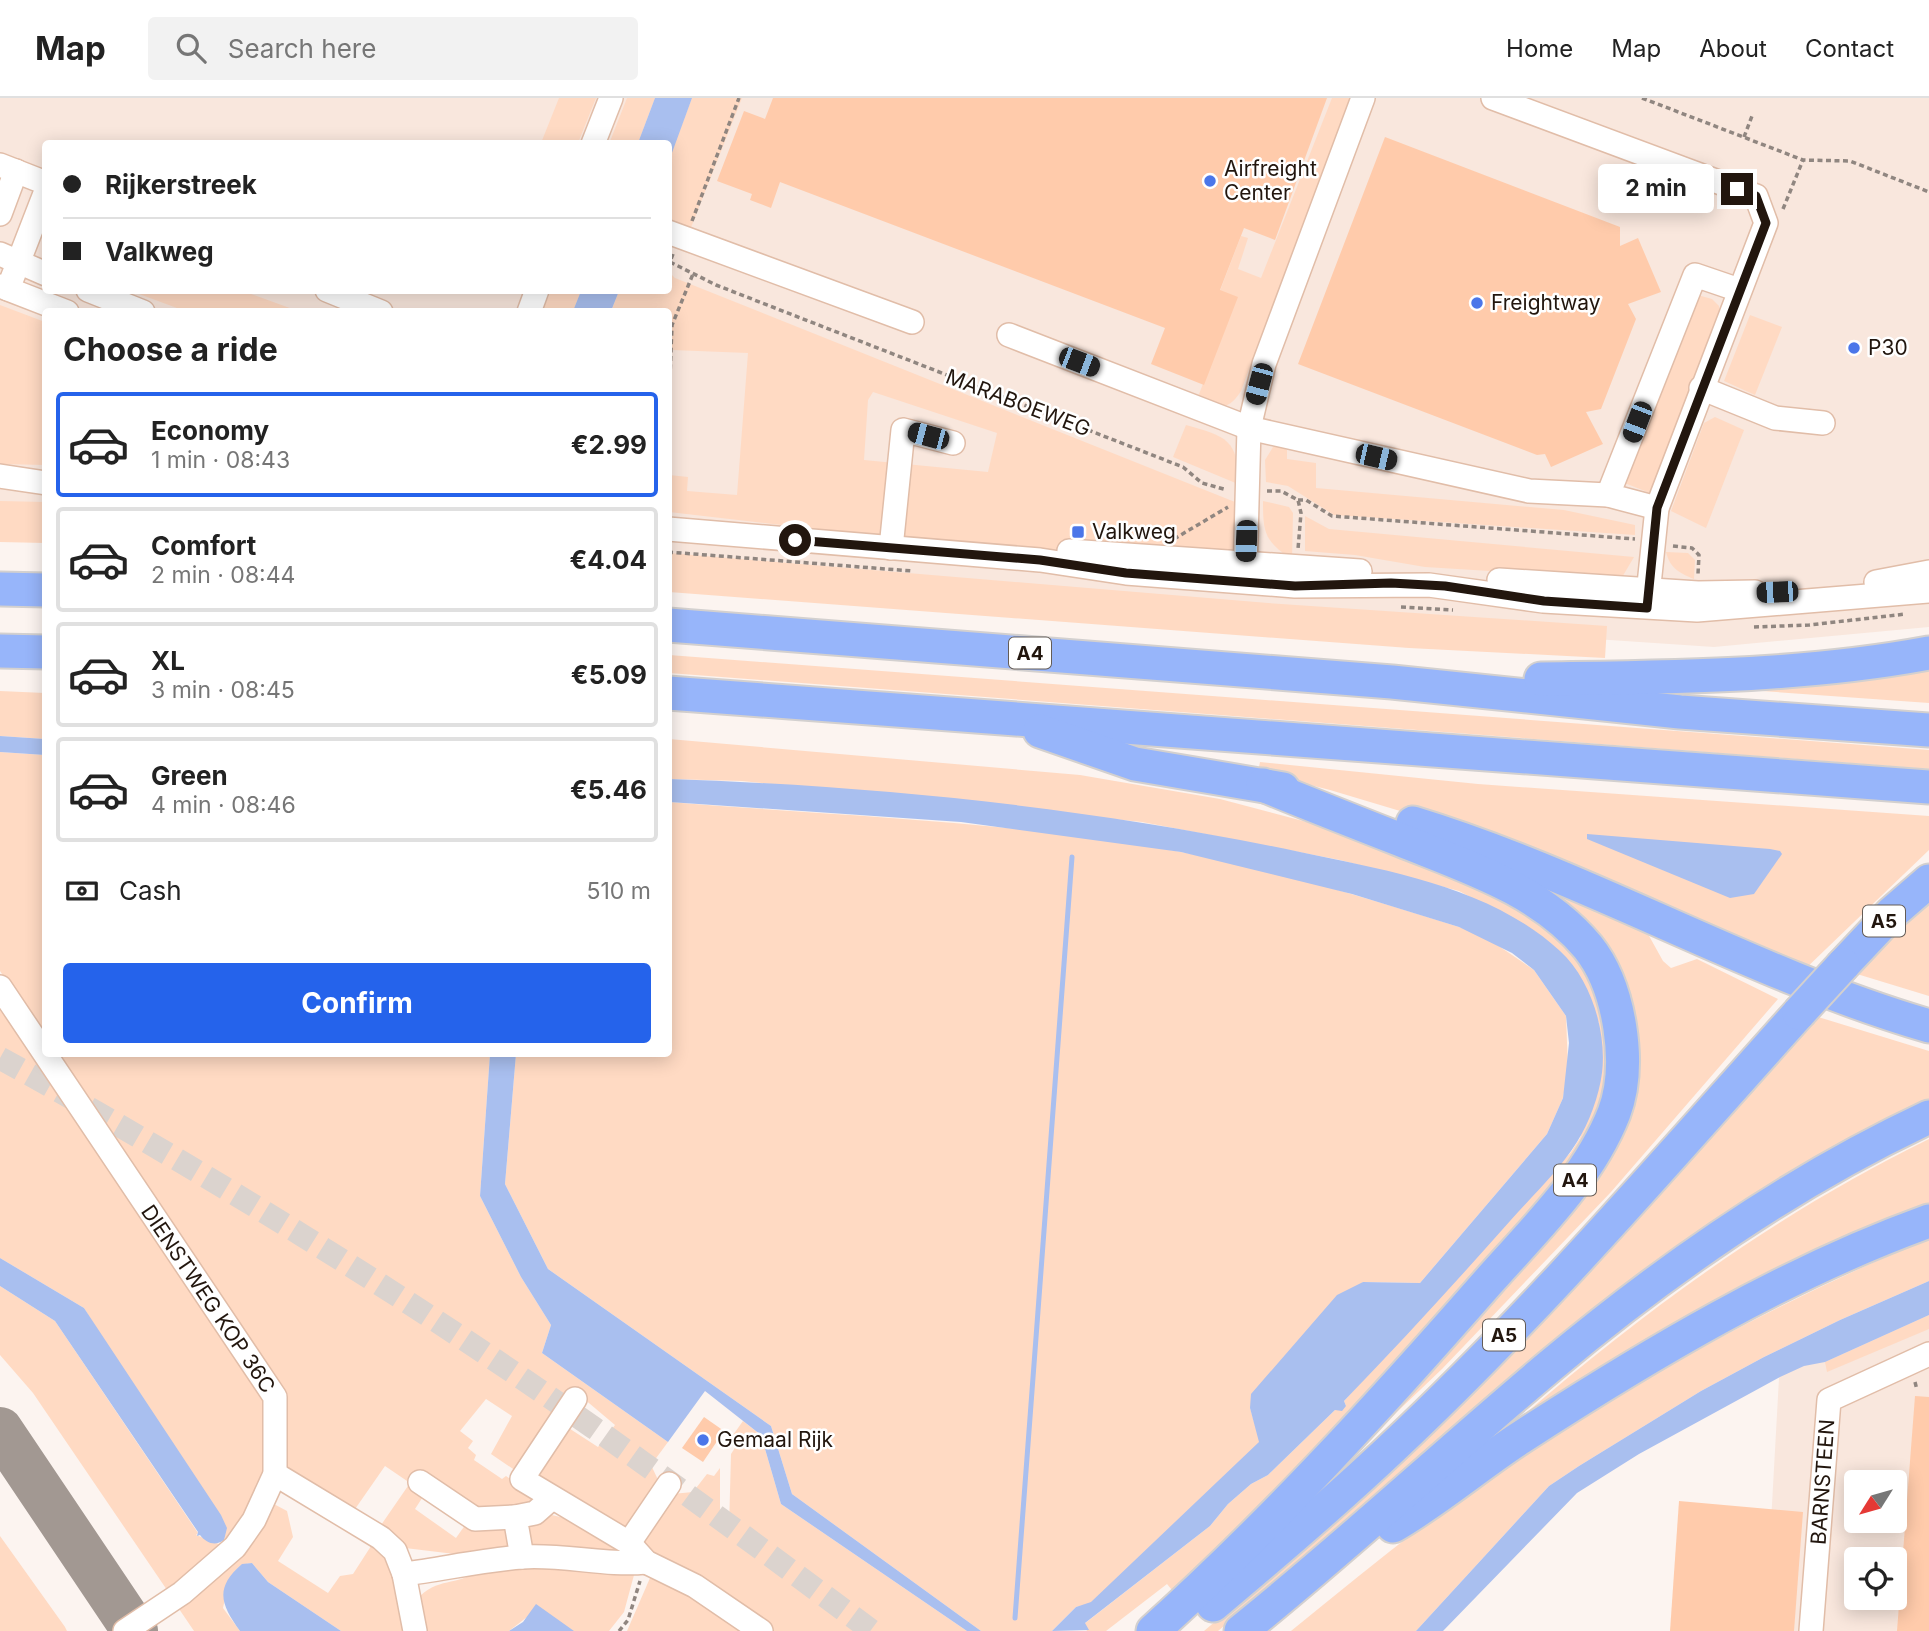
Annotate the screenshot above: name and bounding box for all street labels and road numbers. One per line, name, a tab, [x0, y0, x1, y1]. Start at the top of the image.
street label: MARABOEWEG	[942, 363, 1094, 442]
road number: A4	[1009, 638, 1051, 668]
road number: A5	[1863, 906, 1905, 936]
road number: A4	[1554, 1164, 1596, 1196]
street label: DIENSTWEG KOP 36C	[136, 1200, 281, 1397]
road number: A5	[1483, 1320, 1525, 1350]
street label: BARNSTEEN	[1806, 1418, 1839, 1546]

